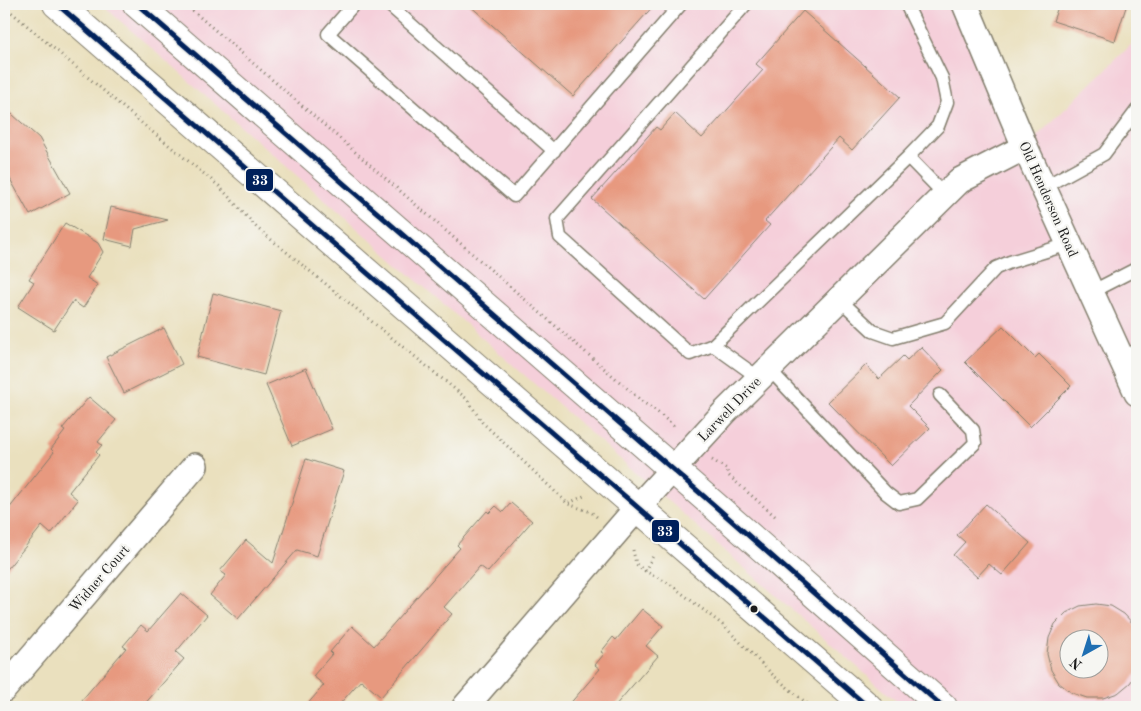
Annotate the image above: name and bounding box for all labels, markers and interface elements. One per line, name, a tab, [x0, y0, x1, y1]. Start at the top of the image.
street label: Old Henderson Road	[1016, 139, 1080, 259]
line badge: 33	[245, 168, 274, 192]
text: 33	[252, 174, 268, 188]
street label: Larwell Drive	[696, 375, 764, 445]
line badge: 33	[651, 519, 680, 543]
text: 33	[657, 525, 673, 539]
street label: Widner Court	[67, 542, 132, 615]
unlabelled marker	[749, 604, 759, 614]
north arrow	[1058, 628, 1108, 678]
text: N	[1068, 654, 1085, 672]

